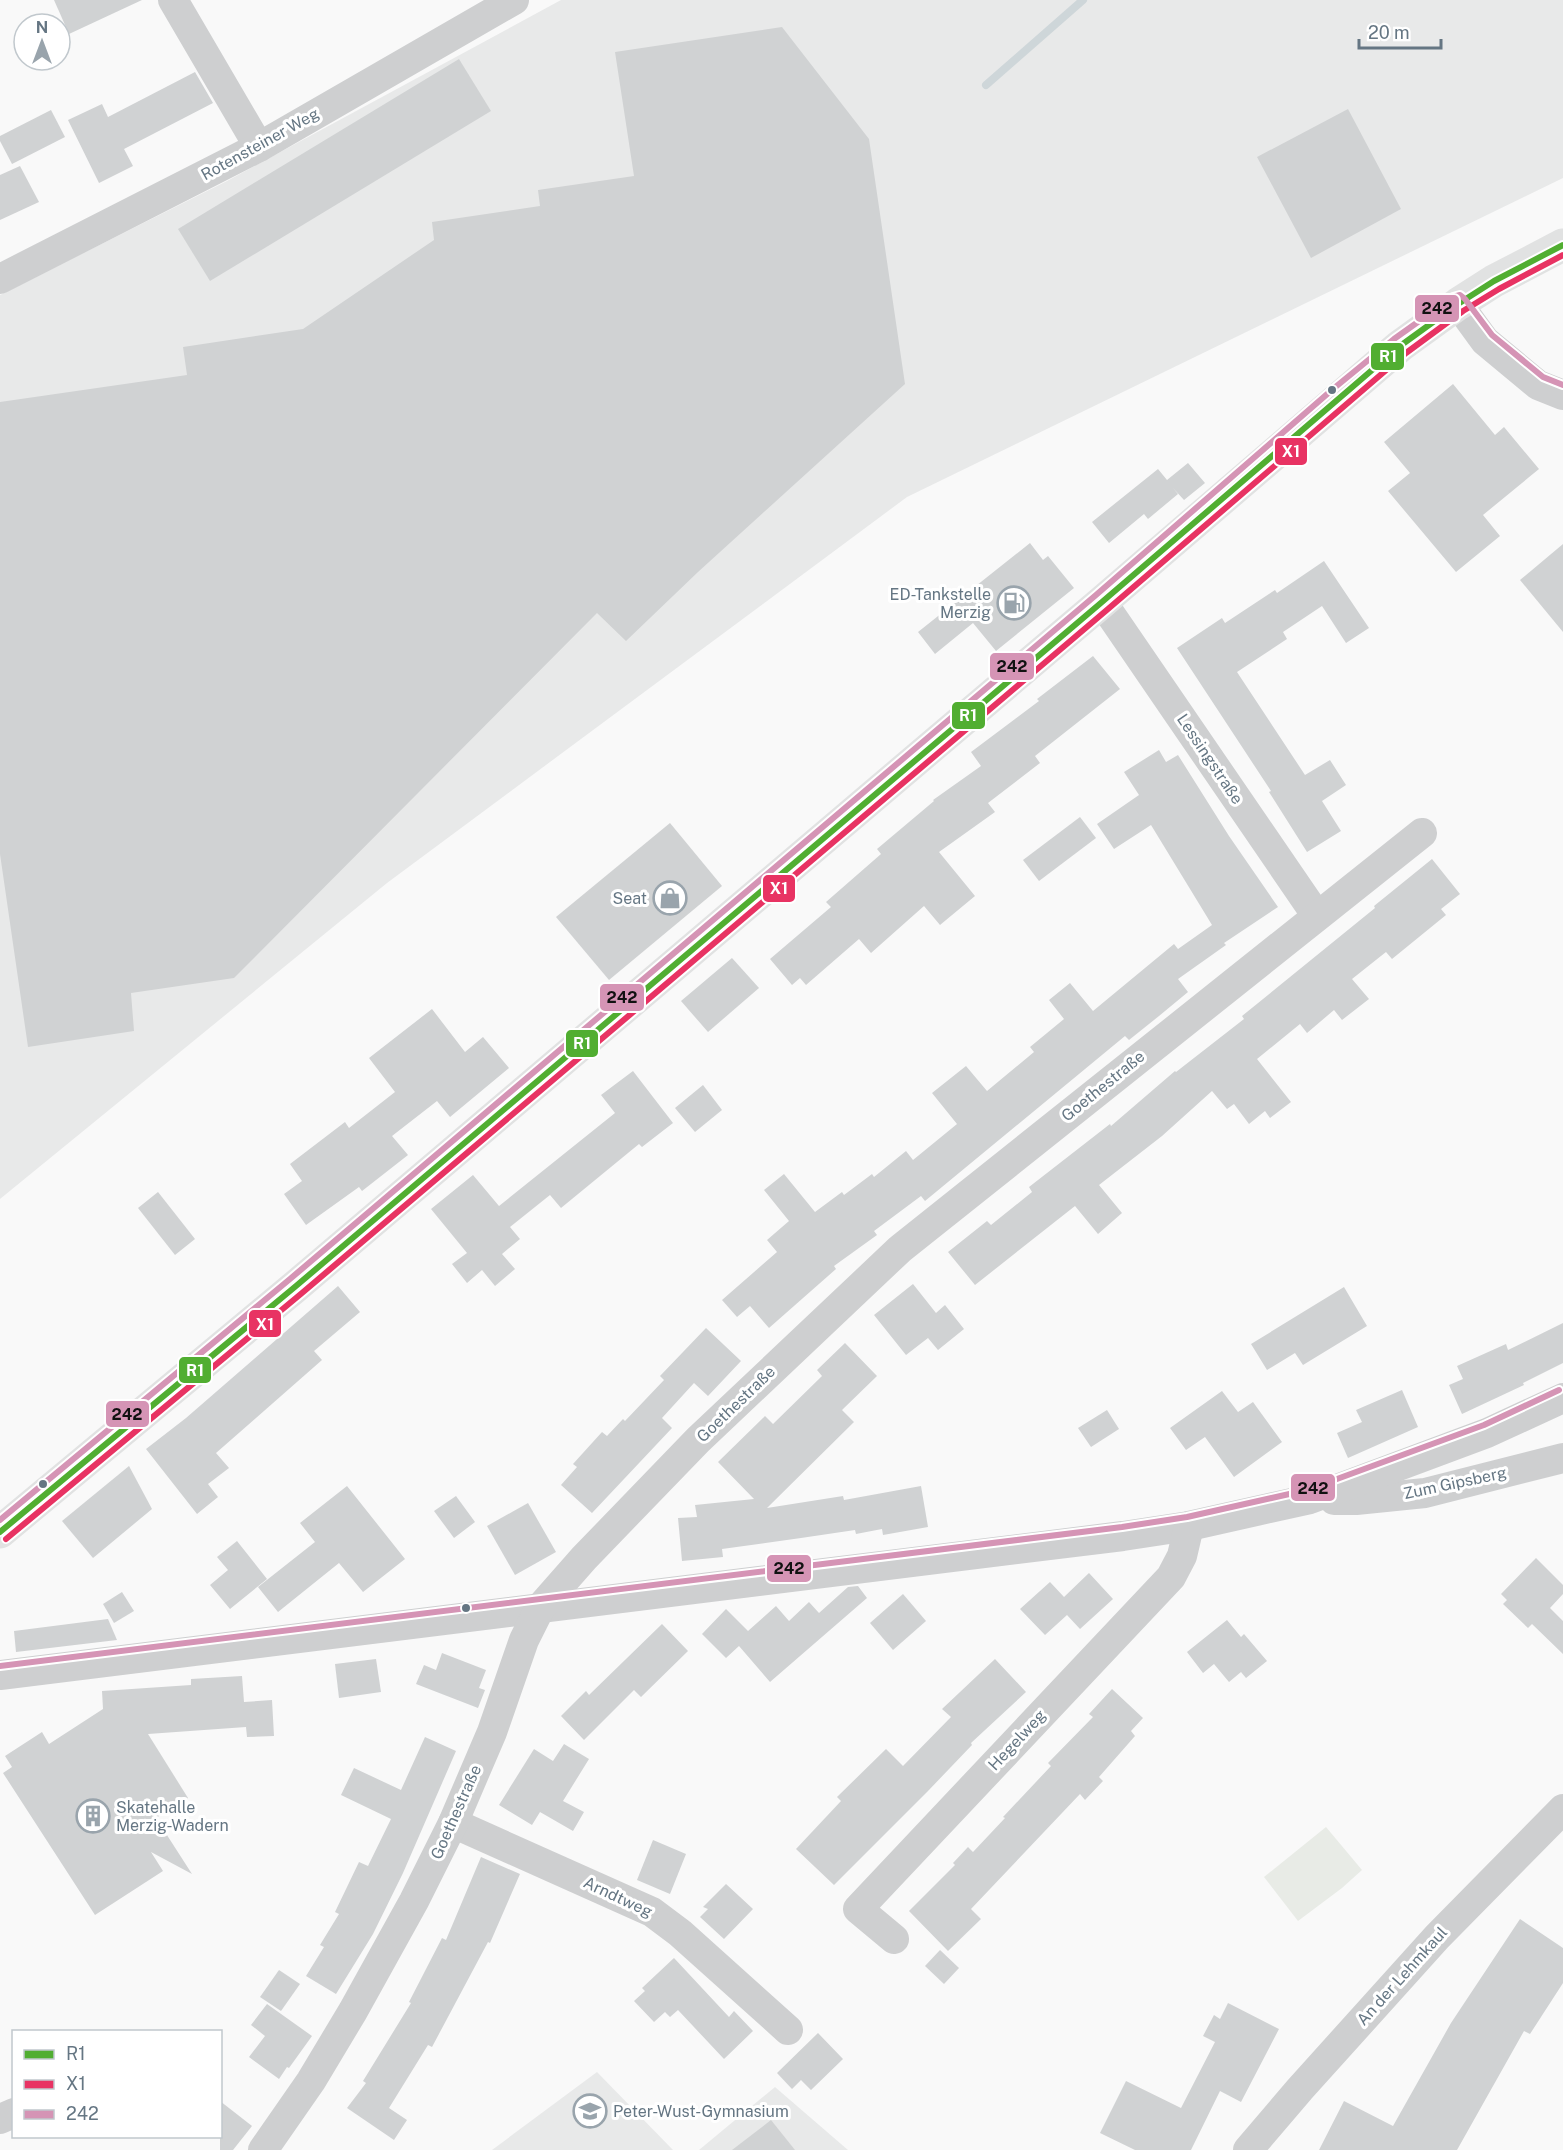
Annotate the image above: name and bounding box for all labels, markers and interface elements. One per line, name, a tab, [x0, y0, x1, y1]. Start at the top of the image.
north arrow	[12, 12, 72, 72]
scale bar	[1359, 12, 1442, 50]
text: N	[36, 18, 48, 37]
text: 20 m	[1368, 22, 1410, 43]
street label: Rotensteiner Weg	[198, 104, 322, 184]
line badge: 242	[1414, 294, 1460, 323]
text: 242	[1422, 299, 1452, 318]
line badge: R1	[1370, 342, 1405, 371]
text: R1	[1379, 347, 1397, 366]
unlabelled marker	[1326, 384, 1338, 396]
line badge: X1	[1274, 437, 1308, 466]
text: X1	[1282, 442, 1300, 461]
place label: ED-Tankstelle Merzig	[889, 585, 991, 622]
fuel station icon: ED-Tankstelle Merzig	[996, 585, 1032, 621]
line badge: 242	[989, 652, 1035, 681]
text: 242	[997, 657, 1027, 676]
line badge: R1	[951, 701, 986, 730]
text: R1	[959, 706, 977, 725]
street label: Lessingstraße	[1173, 710, 1247, 808]
line badge: X1	[762, 874, 796, 903]
text: X1	[770, 879, 788, 898]
shop icon: Seat	[652, 880, 688, 916]
place label: Seat	[613, 889, 647, 908]
line badge: 242	[599, 983, 645, 1012]
text: 242	[607, 988, 637, 1007]
line badge: R1	[565, 1029, 599, 1058]
text: R1	[573, 1034, 591, 1053]
street label: Goethestraße	[1058, 1047, 1148, 1125]
line badge: X1	[248, 1309, 282, 1338]
text: X1	[256, 1315, 274, 1334]
line badge: R1	[178, 1356, 212, 1384]
text: R1	[186, 1361, 204, 1380]
street label: Goethestraße	[693, 1362, 779, 1446]
line badge: 242	[105, 1400, 150, 1428]
text: 242	[112, 1405, 142, 1424]
street label: Zum Gipsberg	[1402, 1463, 1508, 1503]
line badge: 242	[1290, 1473, 1336, 1502]
unlabelled marker	[37, 1478, 49, 1490]
text: 242	[1298, 1479, 1328, 1498]
line badge: 242	[766, 1554, 812, 1583]
text: 242	[774, 1559, 804, 1578]
unlabelled marker	[460, 1602, 472, 1614]
street label: Hegelweg	[984, 1706, 1050, 1774]
street label: Goethestraße	[427, 1762, 485, 1862]
building icon: Skatehalle Merzig-Wadern	[75, 1798, 111, 1834]
place label: Skatehalle Merzig-Wadern	[116, 1798, 229, 1835]
street label: Arndtweg	[580, 1873, 656, 1921]
street label: An der Lehmkaul	[1353, 1923, 1451, 2029]
legend	[12, 2030, 222, 2138]
text: R1	[66, 2043, 86, 2064]
text: X1	[66, 2073, 86, 2094]
school or university icon: Peter-Wust-Gymnasium	[572, 2093, 608, 2129]
place label: Peter-Wust-Gymnasium	[613, 2102, 789, 2121]
text: 242	[66, 2103, 99, 2124]

